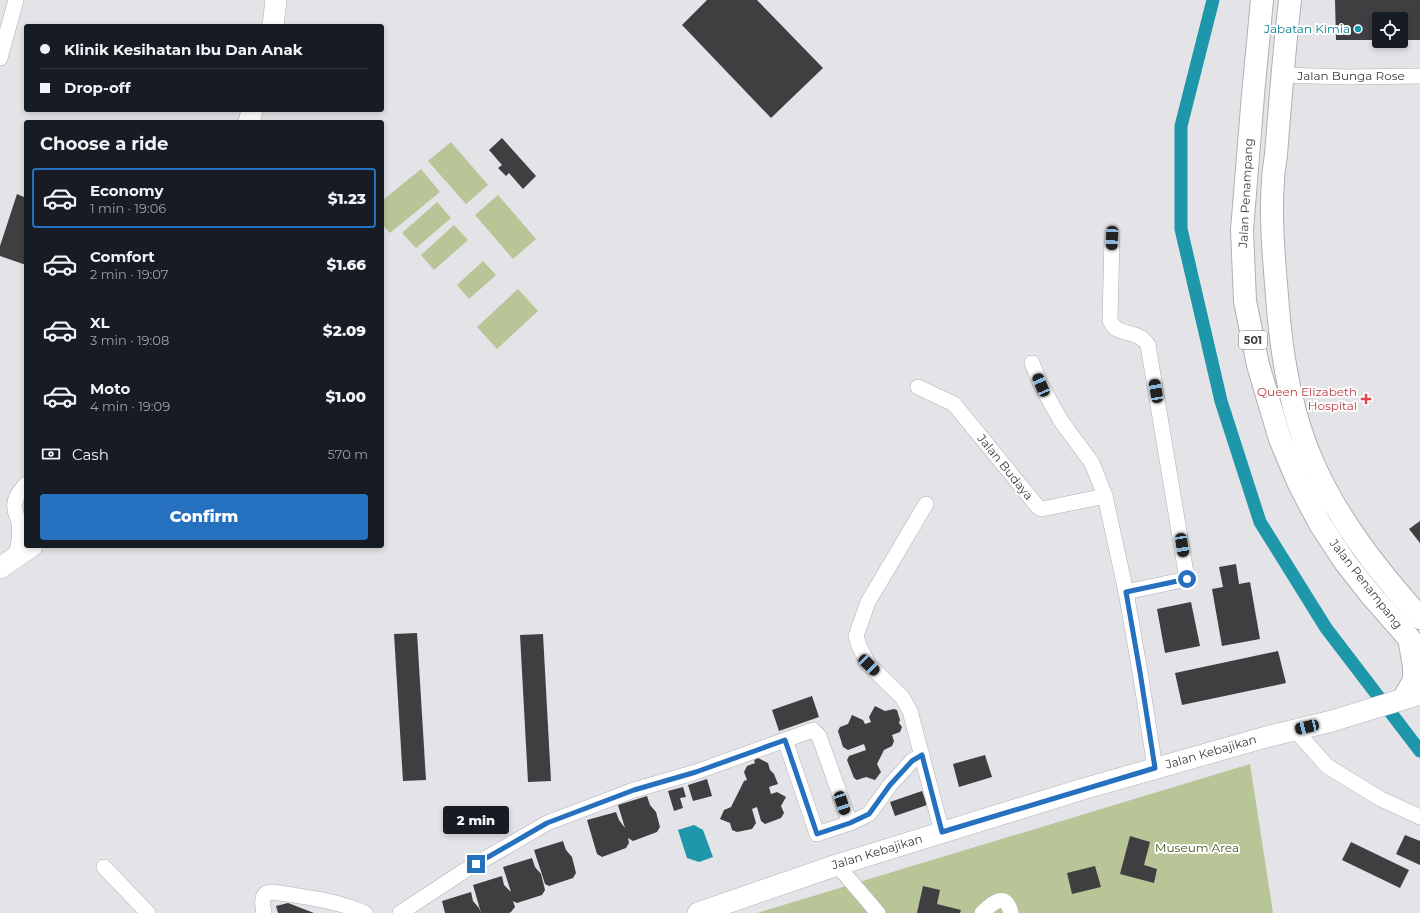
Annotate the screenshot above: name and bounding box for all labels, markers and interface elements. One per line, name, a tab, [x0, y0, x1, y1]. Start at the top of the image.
map controls	[1372, 12, 1408, 48]
button: locate	[1372, 12, 1408, 48]
place label: Jabatan Kimia	[1263, 21, 1350, 36]
marker: Jabatan Kimia	[1353, 24, 1363, 34]
text: Klinik Kesihatan Ibu Dan Anak	[64, 40, 303, 59]
street label: Jalan Bunga Rose	[1296, 68, 1405, 83]
text: Drop-off	[64, 78, 131, 97]
text: Choose a ride	[40, 133, 168, 155]
street label: Jalan Penampang	[1235, 138, 1256, 249]
icon: car	[42, 180, 78, 216]
text: Economy	[90, 181, 163, 200]
text: $1.23	[328, 189, 366, 208]
text: 1 min · 19:06	[90, 200, 166, 216]
car	[1106, 226, 1118, 250]
icon: car	[42, 246, 78, 282]
text: Comfort	[90, 247, 155, 266]
text: $1.66	[327, 255, 366, 274]
text: 2 min · 19:07	[90, 266, 169, 282]
icon: car	[42, 312, 78, 348]
text: XL	[90, 313, 109, 332]
text: $2.09	[323, 321, 366, 340]
road number: 501	[1239, 331, 1267, 349]
text: 3 min · 19:08	[90, 332, 169, 348]
car	[1031, 372, 1051, 398]
icon: car	[42, 378, 78, 414]
car	[1148, 378, 1164, 404]
text: Moto	[90, 379, 130, 398]
place label: Queen Elizabeth Hospital	[1257, 384, 1357, 413]
text: $1.00	[326, 387, 366, 406]
marker: Queen Elizabeth Hospital	[1360, 393, 1372, 405]
text: 4 min · 19:09	[90, 398, 170, 414]
street label: Jalan Budaya	[974, 430, 1036, 503]
icon: cash	[40, 443, 62, 465]
text: Cash	[72, 445, 109, 464]
text: 570 m	[328, 446, 368, 462]
button: Confirm	[40, 494, 368, 540]
car	[1174, 532, 1190, 558]
street label: Jalan Penampang	[1326, 535, 1406, 632]
route start	[1178, 570, 1196, 588]
car	[856, 652, 882, 678]
car	[1294, 718, 1320, 736]
street label: Jalan Kebajikan	[1163, 731, 1258, 772]
car	[832, 790, 852, 816]
callout: 2 min	[443, 806, 509, 834]
text: 2 min	[457, 812, 495, 828]
street label: Jalan Kebajikan	[829, 831, 924, 873]
park label: Museum Area	[1155, 840, 1239, 855]
route end	[467, 855, 485, 873]

